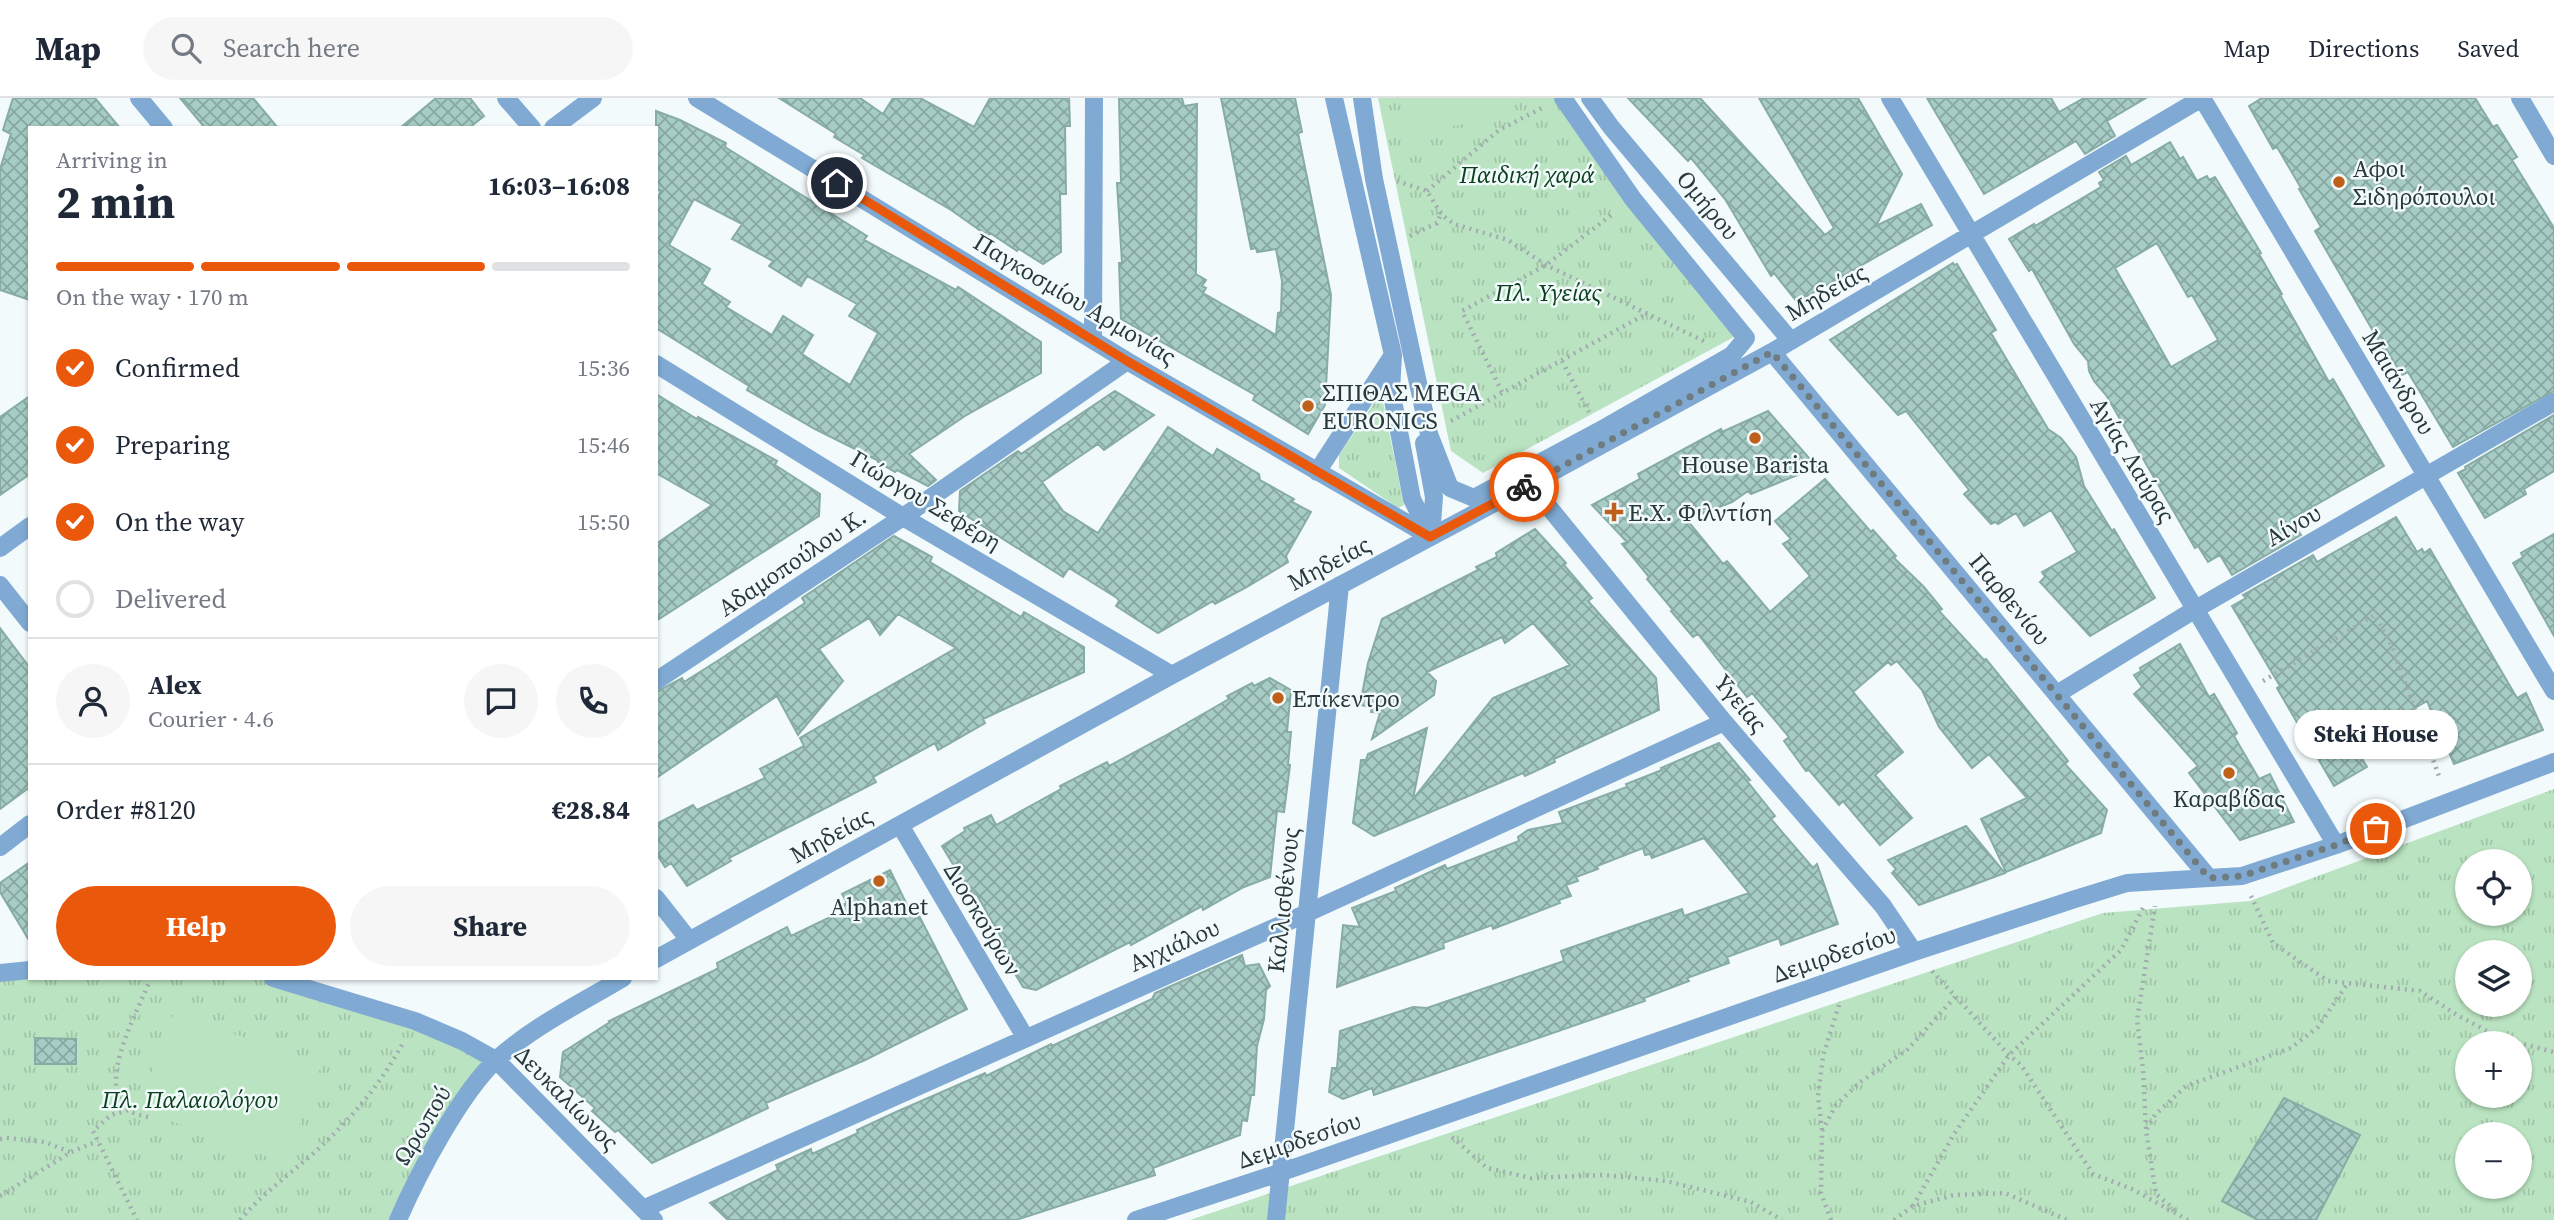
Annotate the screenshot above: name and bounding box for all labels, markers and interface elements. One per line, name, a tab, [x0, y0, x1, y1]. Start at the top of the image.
search box	[143, 17, 633, 80]
text: Map	[35, 26, 101, 71]
icon: search	[167, 29, 205, 67]
text: Search here	[223, 30, 360, 66]
text: Map	[2223, 32, 2270, 65]
text: Directions	[2308, 32, 2419, 65]
text: Saved	[2457, 32, 2519, 65]
text: Arriving in	[56, 144, 168, 176]
place label: Αφοι Σιδηρόπουλοι	[2353, 152, 2495, 213]
pin	[807, 153, 867, 213]
park label: Παιδική χαρά	[1459, 158, 1595, 191]
street label: Ομήρου	[1669, 163, 1747, 247]
icon: home	[818, 164, 856, 202]
text: 16:03–16:08	[488, 168, 630, 204]
text: 2 min	[56, 170, 175, 233]
marker: Αφοι Σιδηρόπουλοι	[2331, 174, 2347, 190]
street label: Παγκοσμίου Αρμονίας	[967, 225, 1183, 373]
street label: Μηδείας	[1779, 255, 1873, 329]
park label: Πλ. Υγείας	[1494, 276, 1603, 309]
text: On the way · 170 m	[56, 281, 249, 313]
street label: Μαιάνδρου	[2355, 323, 2443, 441]
icon: check	[56, 349, 94, 387]
text: Confirmed	[115, 350, 240, 386]
text: 15:36	[577, 352, 630, 384]
place label: ΣΠΙΘΑΣ MEGA EURONICS	[1322, 376, 1481, 437]
street label: Αγίας Λαύρας	[2082, 391, 2184, 529]
marker: ΣΠΙΘΑΣ MEGA EURONICS	[1300, 398, 1316, 414]
icon: check	[56, 426, 94, 464]
text: Preparing	[115, 427, 230, 463]
text: 15:46	[577, 429, 630, 461]
marker: House Barista	[1747, 430, 1763, 446]
street label: Γιώργου Σεφέρη	[844, 442, 1008, 558]
place label: House Barista	[1681, 448, 1830, 481]
courier	[1489, 452, 1559, 522]
icon: bike	[1505, 468, 1543, 506]
place label: Ε.Χ. Φιλντίση	[1628, 496, 1772, 529]
street label: Αίνου	[2259, 496, 2327, 554]
street label: Αδαμοπούλου Κ.	[711, 500, 873, 624]
icon: check	[56, 503, 94, 541]
text: On the way	[115, 504, 244, 540]
marker: Ε.Χ. Φιλντίση	[1606, 504, 1622, 520]
text: 15:50	[577, 506, 630, 538]
street label: Μηδείας	[1282, 527, 1376, 599]
street label: Παρθενίου	[1962, 546, 2058, 652]
text: Delivered	[115, 581, 226, 617]
button: person	[56, 664, 130, 738]
button: chat	[464, 664, 538, 738]
button: phone	[556, 664, 630, 738]
text: Alex	[148, 667, 202, 703]
street label: Υγείας	[1707, 667, 1775, 739]
place label: Επίκεντρο	[1292, 682, 1400, 715]
marker: Επίκεντρο	[1270, 690, 1286, 706]
text: Courier · 4.6	[148, 703, 274, 735]
callout: Steki House	[2294, 710, 2458, 759]
text: Steki House	[2314, 718, 2438, 750]
marker: Καραβίδας	[2221, 765, 2237, 781]
place label: Καραβίδας	[2173, 782, 2285, 815]
text: Order #8120	[56, 792, 196, 828]
text: €28.84	[552, 792, 630, 828]
street label: Μηδείας	[784, 799, 878, 871]
pin	[2346, 799, 2406, 859]
icon: bag	[2357, 810, 2395, 848]
street label: Καλλισθένους	[1259, 826, 1307, 974]
map controls	[2455, 849, 2532, 1199]
button: locate	[2455, 849, 2532, 926]
street label: Διοσκούρων	[936, 856, 1030, 982]
marker: Alphanet	[871, 873, 887, 889]
button: Help	[56, 886, 336, 966]
button: Share	[350, 886, 630, 966]
place label: Alphanet	[830, 890, 928, 923]
street label: Αγχιάλου	[1124, 910, 1224, 980]
street label: Δεμιρδεσίου	[1768, 918, 1900, 990]
button: layers	[2455, 940, 2532, 1017]
button: +	[2455, 1031, 2532, 1108]
street label: Δευκαλίωνος	[507, 1038, 627, 1158]
street label: Ωρωπού	[385, 1079, 459, 1171]
park label: Πλ. Παλαιολόγου	[101, 1083, 278, 1116]
street label: Δεμιρδεσίου	[1233, 1104, 1365, 1176]
button: −	[2455, 1122, 2532, 1199]

